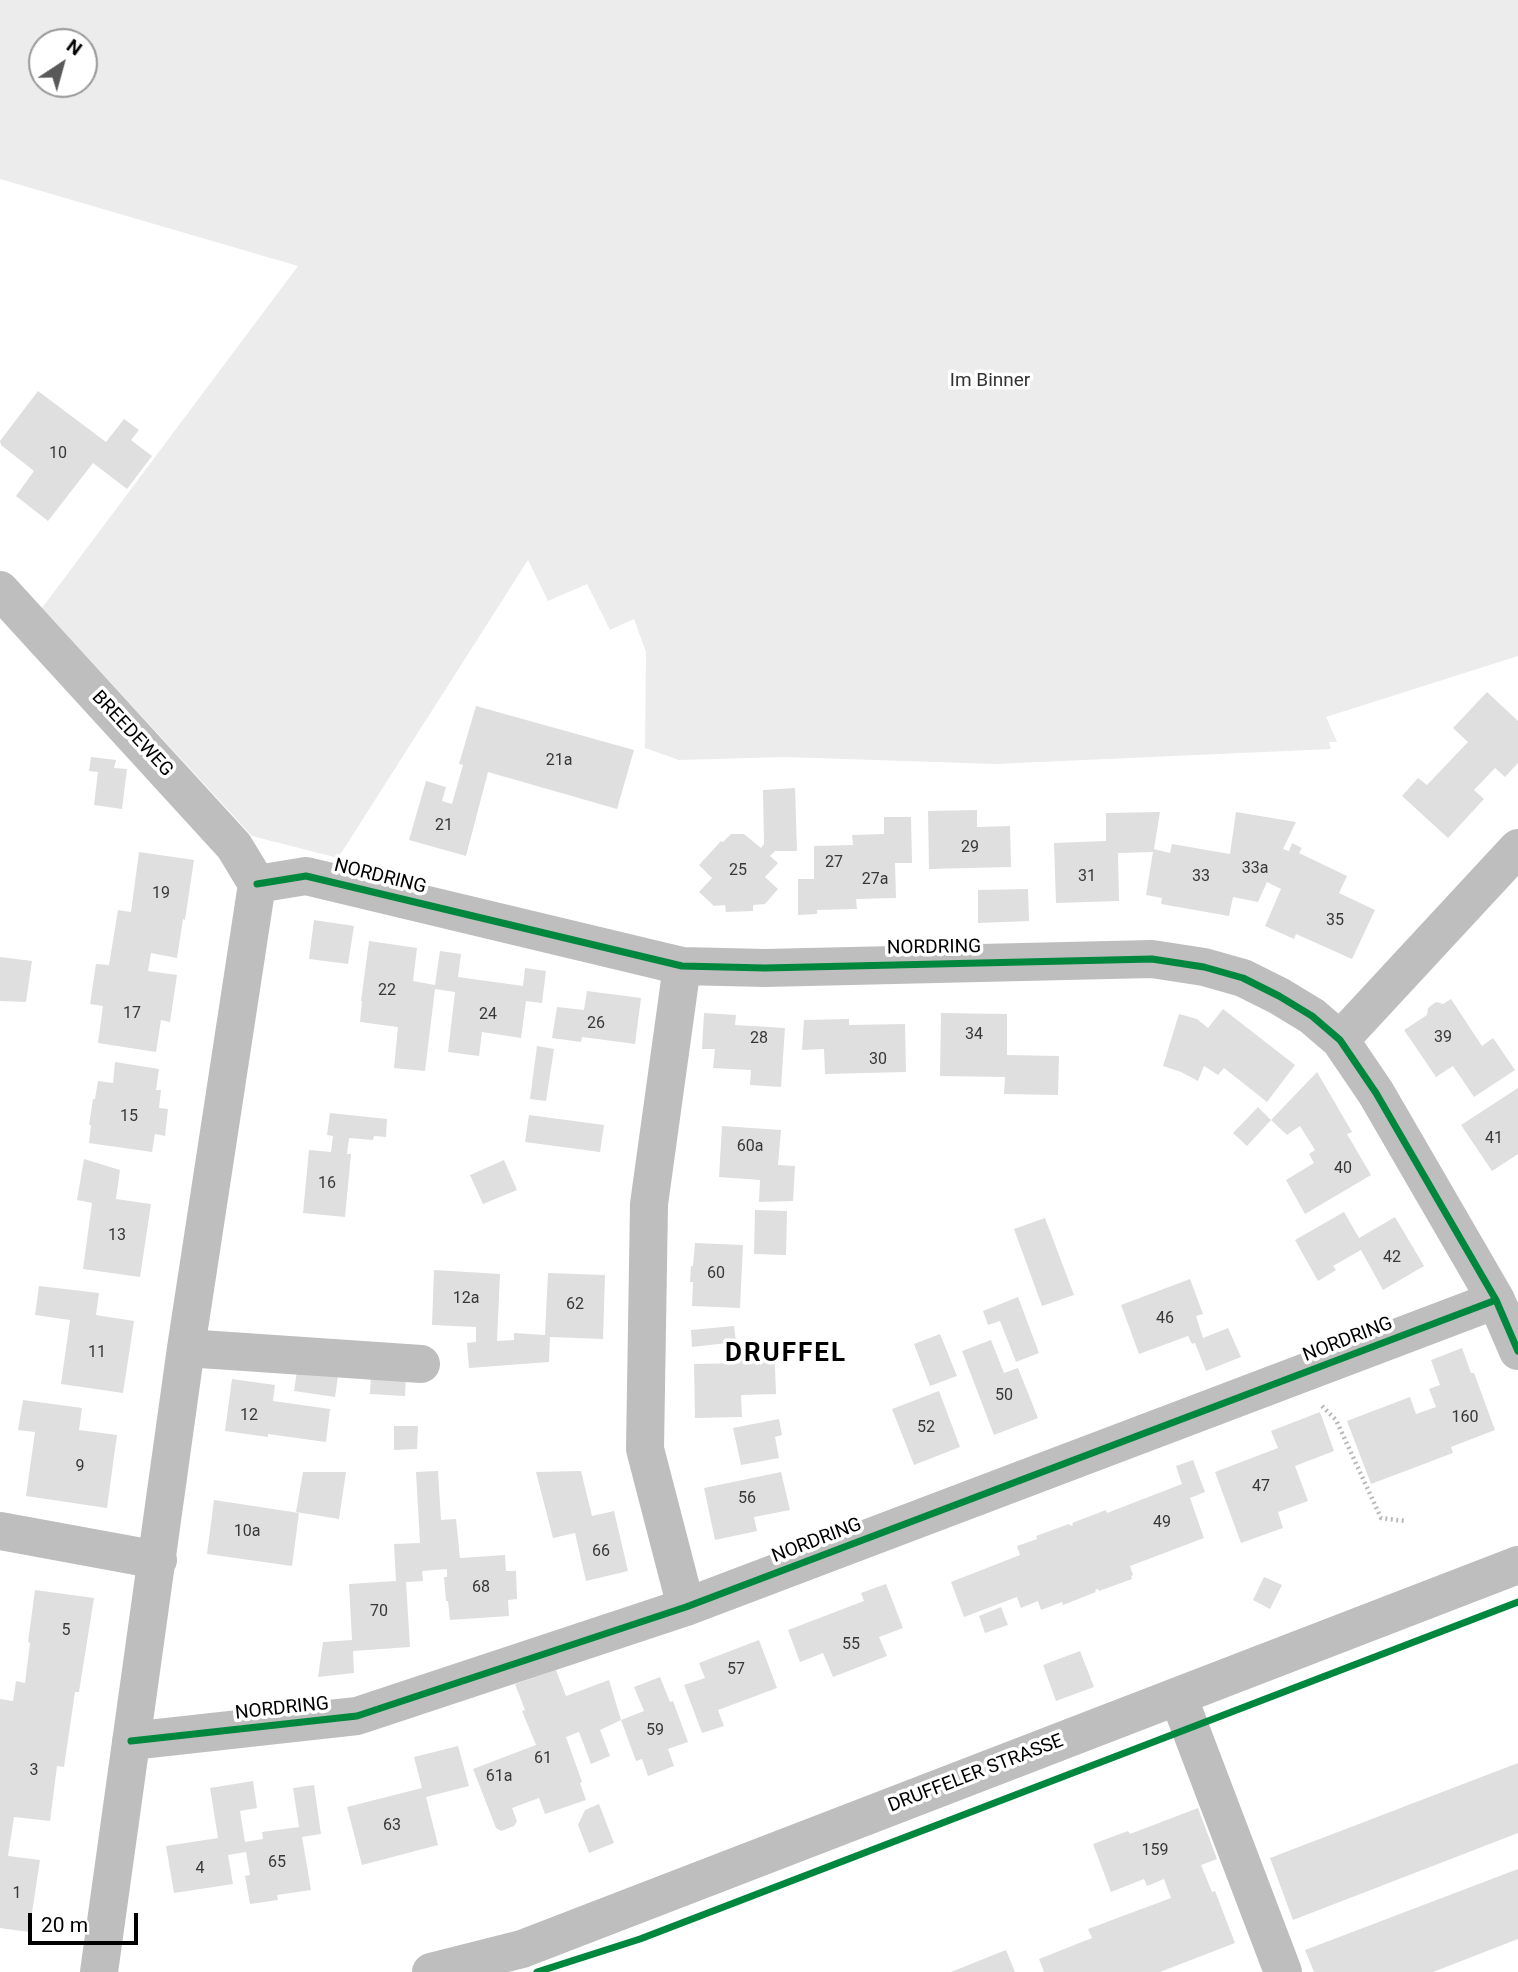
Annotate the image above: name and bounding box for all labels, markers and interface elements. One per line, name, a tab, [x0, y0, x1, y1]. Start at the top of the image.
north arrow	[28, 28, 98, 98]
text: N	[62, 34, 87, 60]
park label: Im Binner	[950, 370, 1030, 392]
house number: 10	[49, 444, 67, 464]
street label: BREEDEWEG	[86, 686, 178, 782]
house number: 21a	[546, 751, 572, 771]
house number: 21	[435, 816, 453, 836]
house number: 29	[961, 838, 979, 858]
house number: 27	[825, 853, 843, 873]
street label: NORDRING	[332, 855, 428, 899]
house number: 33a	[1242, 859, 1268, 879]
house number: 25	[729, 861, 747, 881]
house number: 31	[1078, 867, 1096, 887]
house number: 33	[1192, 867, 1210, 887]
house number: 27a	[862, 870, 888, 890]
house number: 19	[152, 884, 170, 904]
house number: 35	[1326, 911, 1344, 931]
street label: NORDRING	[887, 936, 981, 960]
house number: 22	[378, 981, 396, 1001]
house number: 17	[123, 1004, 141, 1024]
house number: 24	[479, 1005, 497, 1025]
house number: 26	[587, 1014, 605, 1034]
house number: 34	[965, 1025, 983, 1045]
house number: 39	[1434, 1028, 1452, 1048]
house number: 28	[750, 1029, 768, 1049]
house number: 30	[869, 1050, 887, 1070]
house number: 15	[120, 1107, 138, 1127]
house number: 41	[1485, 1129, 1503, 1149]
house number: 60a	[737, 1137, 763, 1157]
house number: 40	[1334, 1159, 1352, 1179]
house number: 16	[318, 1174, 336, 1194]
house number: 13	[108, 1226, 126, 1246]
house number: 42	[1383, 1248, 1401, 1268]
house number: 60	[707, 1264, 725, 1284]
house number: 12a	[453, 1289, 479, 1309]
house number: 62	[566, 1295, 584, 1315]
house number: 46	[1156, 1309, 1174, 1329]
street label: NORDRING	[1300, 1312, 1396, 1368]
district label: DRUFFEL	[726, 1338, 846, 1370]
house number: 11	[88, 1343, 106, 1363]
house number: 50	[995, 1386, 1013, 1406]
house number: 12	[240, 1406, 258, 1426]
house number: 160	[1452, 1408, 1478, 1428]
house number: 52	[917, 1418, 935, 1438]
house number: 9	[76, 1457, 84, 1477]
house number: 47	[1252, 1477, 1270, 1497]
house number: 56	[738, 1489, 756, 1509]
street label: NORDRING	[769, 1513, 865, 1569]
house number: 49	[1153, 1513, 1171, 1533]
house number: 10a	[234, 1522, 260, 1542]
house number: 66	[592, 1542, 610, 1562]
house number: 68	[472, 1578, 490, 1598]
house number: 70	[370, 1602, 388, 1622]
house number: 5	[62, 1621, 70, 1641]
house number: 55	[842, 1635, 860, 1655]
house number: 57	[727, 1660, 745, 1680]
street label: NORDRING	[234, 1693, 330, 1725]
house number: 59	[646, 1721, 664, 1741]
street label: DRUFFELER STRASSE	[885, 1730, 1067, 1818]
house number: 61	[534, 1749, 552, 1769]
house number: 3	[30, 1761, 38, 1781]
house number: 61a	[486, 1767, 512, 1787]
house number: 63	[383, 1816, 401, 1836]
house number: 159	[1142, 1841, 1168, 1861]
house number: 65	[268, 1853, 286, 1873]
house number: 4	[196, 1859, 204, 1879]
house number: 1	[13, 1884, 21, 1904]
scale bar	[32, 1898, 142, 1942]
text: 20 m	[41, 1913, 88, 1937]

